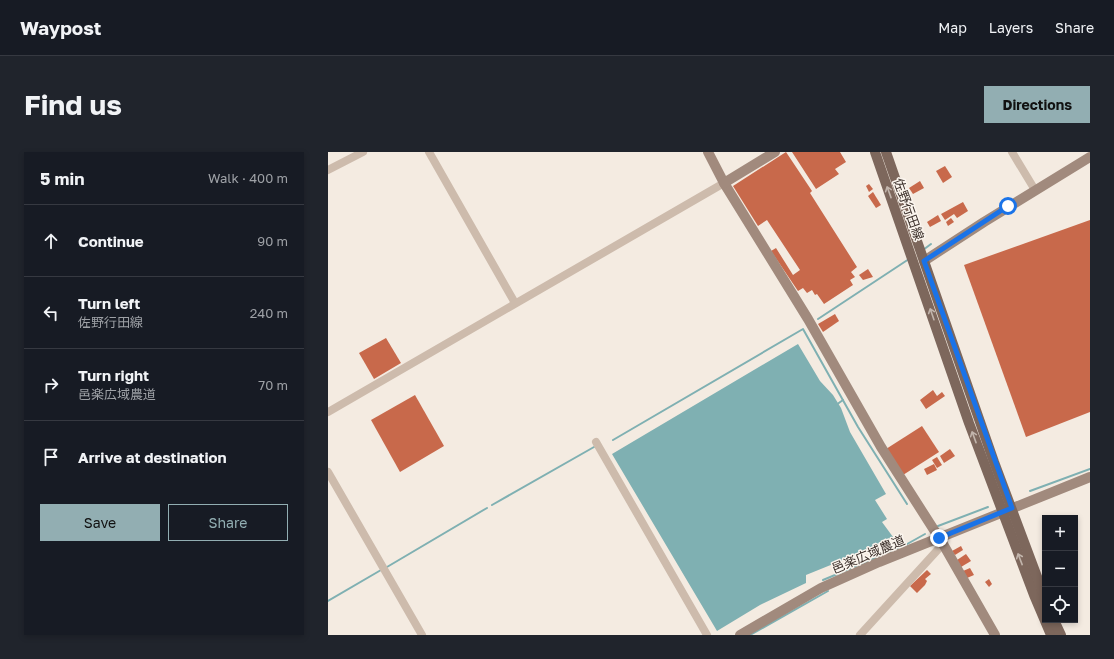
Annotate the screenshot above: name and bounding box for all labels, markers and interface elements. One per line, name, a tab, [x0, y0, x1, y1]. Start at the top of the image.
text: Waypost	[20, 16, 101, 39]
text: Map	[938, 19, 967, 36]
text: Layers	[989, 19, 1033, 36]
text: Share	[1055, 19, 1094, 36]
button: Directions	[984, 86, 1090, 123]
text: Find us	[24, 88, 122, 121]
text: 5 min	[40, 168, 84, 189]
text: Walk · 400 m	[208, 170, 288, 186]
street label: 佐野行田線	[890, 176, 928, 242]
one-way arrow	[884, 186, 892, 198]
route start	[999, 197, 1017, 215]
icon: ahead	[40, 230, 62, 252]
text: Continue	[78, 232, 144, 250]
text: 90 m	[257, 233, 288, 249]
text: Turn left	[78, 294, 140, 312]
icon: left	[40, 302, 62, 324]
text: 240 m	[250, 305, 288, 321]
one-way arrow	[927, 309, 935, 321]
text: 佐野行田線	[78, 314, 143, 330]
text: Turn right	[78, 366, 149, 384]
icon: right	[40, 374, 62, 396]
text: 70 m	[258, 377, 288, 393]
text: 邑楽広域農道	[78, 386, 156, 402]
one-way arrow	[970, 432, 978, 444]
icon: arrive	[40, 446, 62, 468]
text: Arrive at destination	[78, 448, 227, 466]
button: Save	[40, 504, 160, 541]
button: Share	[168, 504, 288, 541]
map controls	[1042, 515, 1078, 623]
button: +	[1042, 515, 1078, 551]
route end	[930, 529, 948, 547]
street label: 邑楽広域農道	[829, 531, 907, 577]
button: −	[1042, 551, 1078, 587]
one-way arrow	[1016, 553, 1024, 565]
button: locate	[1042, 587, 1078, 623]

